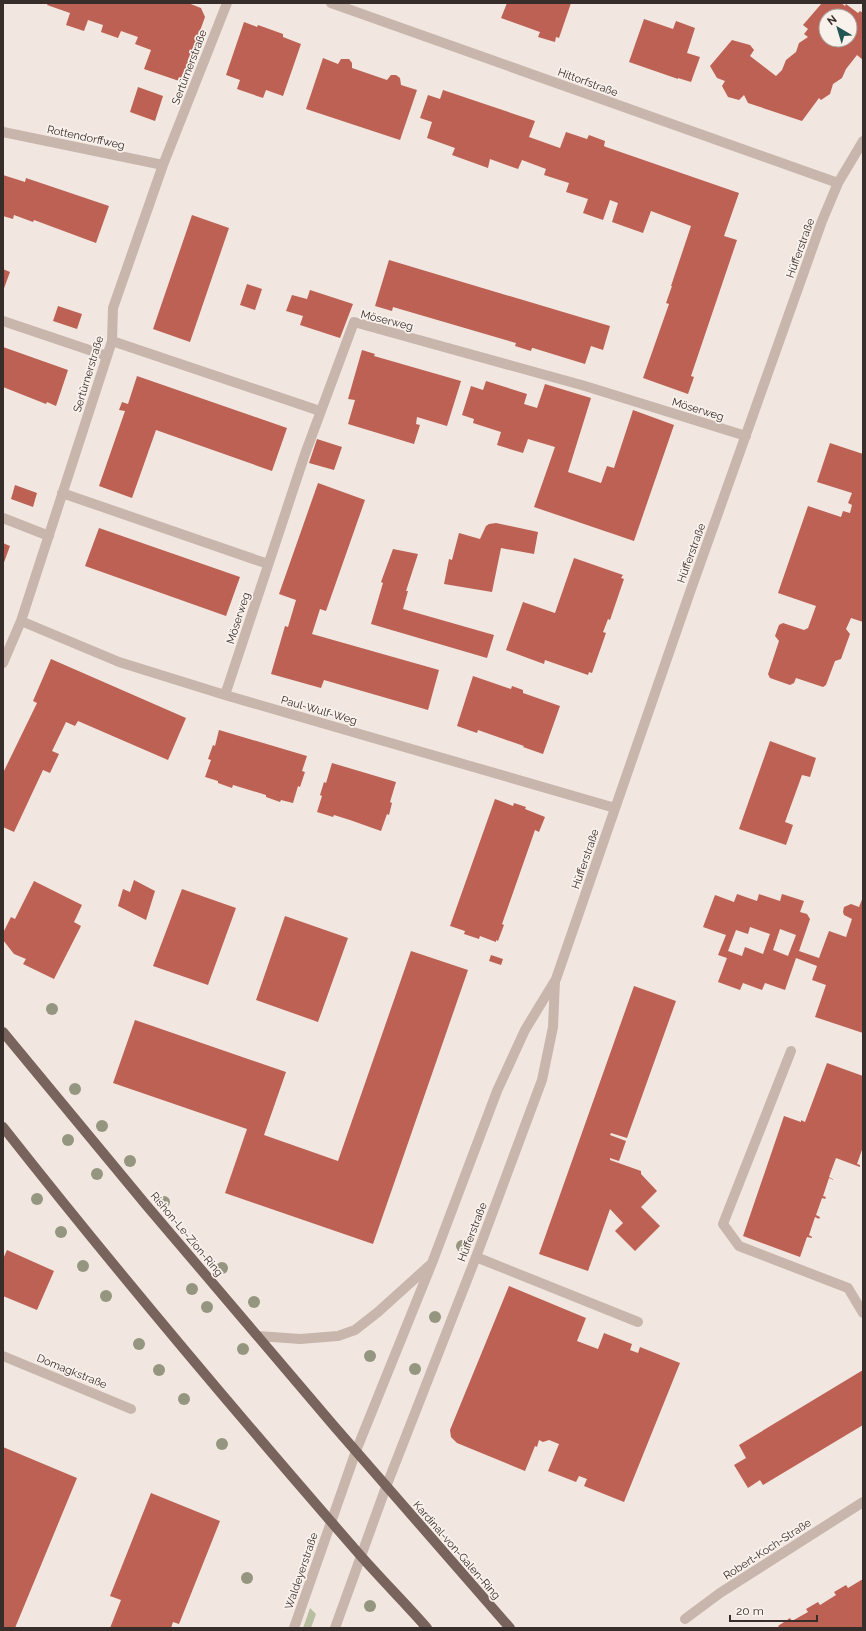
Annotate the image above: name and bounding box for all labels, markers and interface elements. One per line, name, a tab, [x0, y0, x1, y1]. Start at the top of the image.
north arrow	[818, 8, 858, 48]
text: N	[825, 13, 839, 28]
street label: Sertürnerstraße	[169, 27, 210, 106]
street label: Hittorfstraße	[556, 66, 620, 100]
street label: Rottendorffweg	[46, 123, 126, 152]
street label: Hüfferstraße	[784, 216, 817, 280]
street label: Möserweg	[359, 308, 415, 333]
street label: Sertürnerstraße	[71, 334, 106, 414]
street label: Möserweg	[670, 395, 725, 424]
street label: Hüfferstraße	[675, 521, 708, 585]
street label: Möserweg	[224, 591, 253, 646]
street label: Paul-Wulf-Weg	[279, 693, 358, 728]
street label: Hüfferstraße	[569, 827, 602, 891]
street label: Rishon-Le-Zion-Ring	[148, 1190, 226, 1279]
street label: Hüfferstraße	[455, 1200, 490, 1264]
street label: Domagkstraße	[35, 1351, 109, 1392]
street label: Kardinal-von-Galen-Ring	[410, 1498, 503, 1602]
street label: Robert-Koch-Straße	[721, 1516, 814, 1583]
street label: Waldeyerstraße	[282, 1530, 321, 1611]
scale bar	[730, 1597, 817, 1623]
text: 20 m	[736, 1604, 764, 1618]

